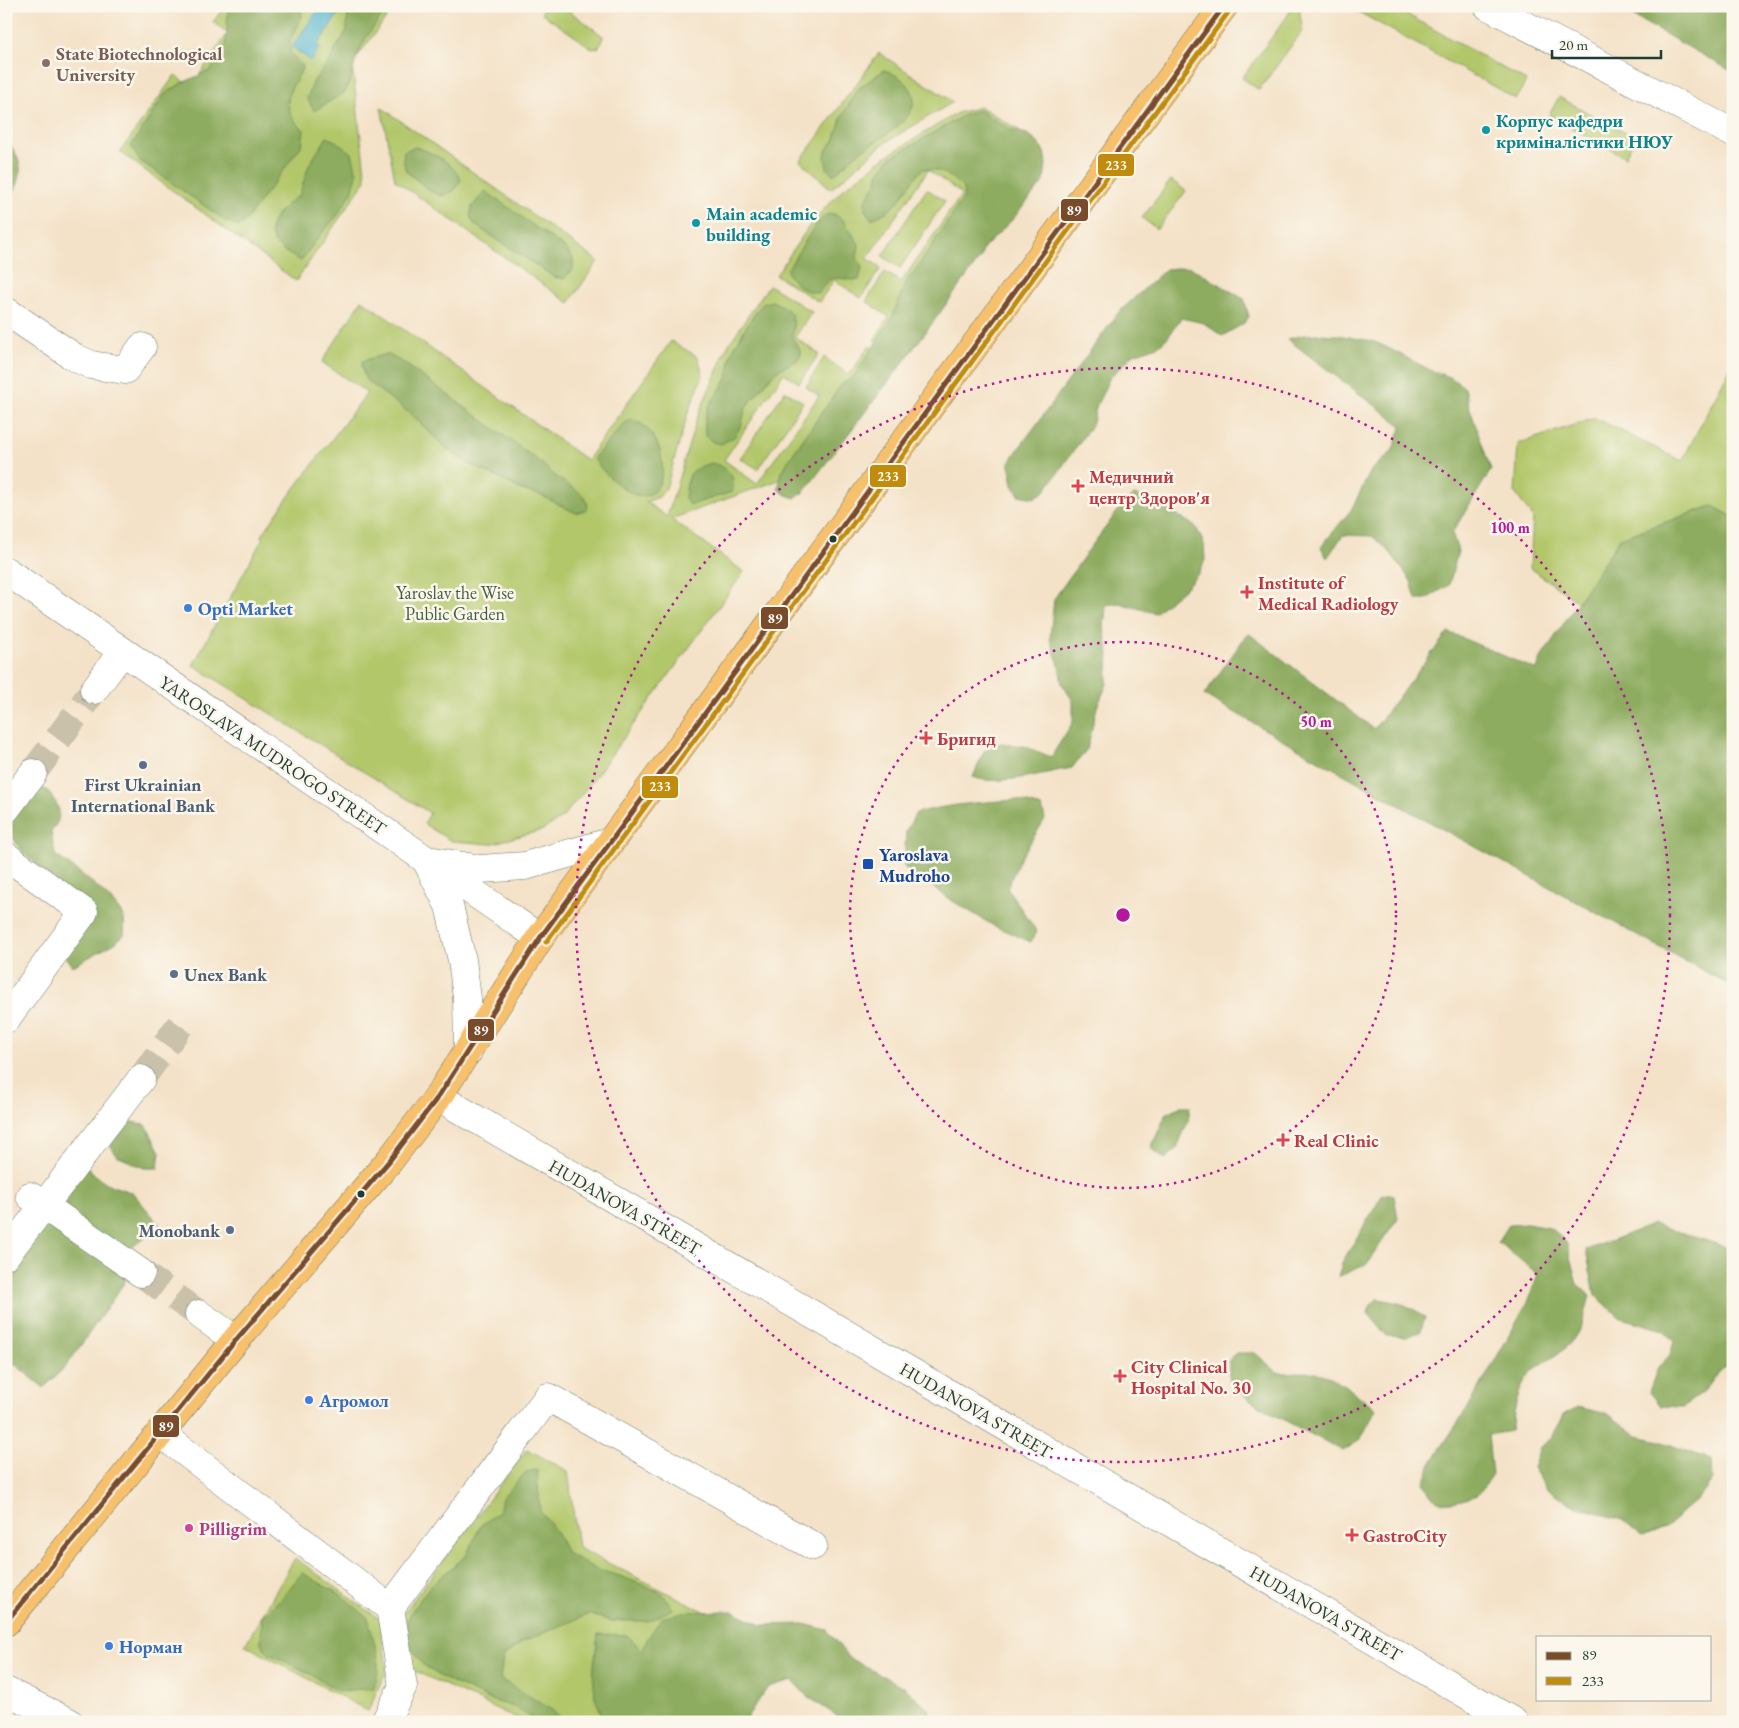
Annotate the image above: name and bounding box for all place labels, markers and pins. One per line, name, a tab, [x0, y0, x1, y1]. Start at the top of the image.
place label: State Biotechnological University	[56, 42, 222, 86]
marker: State Biotechnological University	[40, 57, 52, 69]
place label: Корпус кафедри криміналістики НЮУ	[1496, 109, 1674, 153]
marker: Корпус кафедри криміналістики НЮУ	[1480, 124, 1492, 136]
place label: Main academic building	[706, 202, 818, 246]
marker: Main academic building	[690, 217, 702, 229]
place label: Медичний центр Здоров'я	[1089, 465, 1210, 509]
marker: Медичний центр Здоров'я	[1071, 479, 1085, 493]
unlabelled marker	[828, 534, 838, 544]
place label: Institute of Medical Radiology	[1258, 571, 1399, 615]
marker: Institute of Medical Radiology	[1240, 585, 1254, 599]
place label: Opti Market	[198, 597, 293, 620]
marker: Opti Market	[182, 602, 194, 614]
place label: Бригид	[937, 727, 997, 750]
marker: Бригид	[919, 731, 933, 745]
marker: First Ukrainian International Bank	[137, 759, 149, 771]
place label: First Ukrainian International Bank	[71, 773, 216, 817]
place label: Yaroslava Mudroho	[879, 843, 950, 887]
marker: Yaroslava Mudroho	[861, 857, 875, 871]
centre of rings	[1114, 906, 1132, 924]
place label: Unex Bank	[184, 963, 268, 986]
marker: Unex Bank	[168, 968, 180, 980]
place label: Real Clinic	[1294, 1129, 1379, 1152]
marker: Real Clinic	[1276, 1133, 1290, 1147]
unlabelled marker	[356, 1189, 366, 1199]
place label: Monobank	[138, 1219, 221, 1242]
marker: Monobank	[224, 1224, 236, 1236]
place label: City Clinical Hospital No. 30	[1131, 1355, 1251, 1399]
marker: City Clinical Hospital No. 30	[1113, 1369, 1127, 1383]
place label: Агромол	[318, 1389, 389, 1412]
marker: Агромол	[303, 1394, 315, 1406]
place label: Pilligrim	[199, 1517, 268, 1540]
marker: Pilligrim	[183, 1522, 195, 1534]
place label: GastroCity	[1363, 1524, 1447, 1547]
marker: GastroCity	[1345, 1528, 1359, 1542]
place label: Норман	[119, 1635, 183, 1658]
marker: Норман	[103, 1640, 115, 1652]

